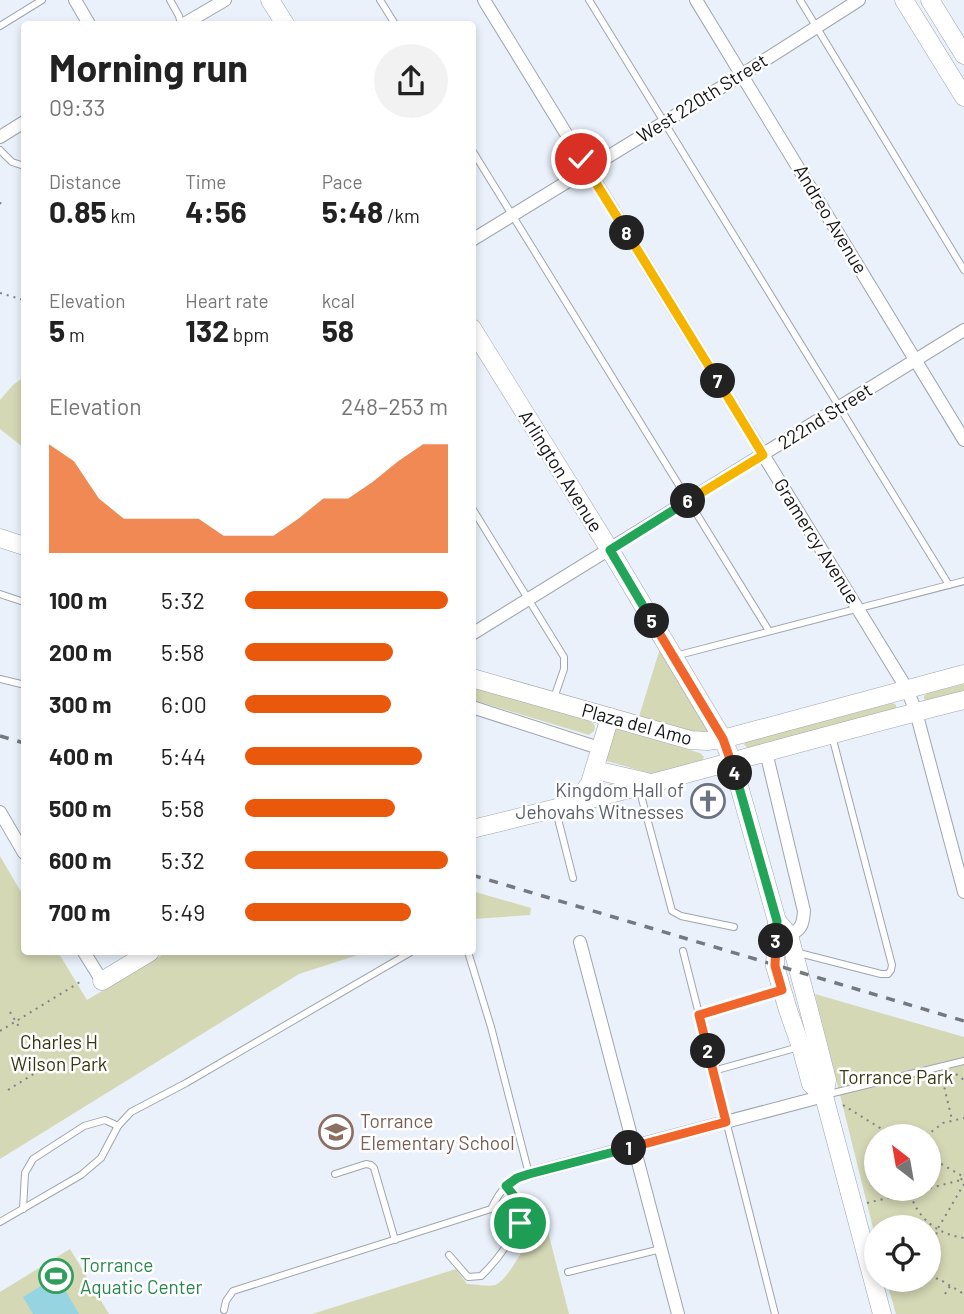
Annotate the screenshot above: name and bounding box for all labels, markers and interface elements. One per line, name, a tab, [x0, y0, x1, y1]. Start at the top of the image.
text: Morning run	[49, 44, 248, 90]
button: share	[374, 44, 448, 118]
street label: West 220th Street	[632, 48, 771, 147]
text: 09:33	[49, 93, 105, 121]
pin	[551, 129, 611, 189]
icon: check	[562, 140, 600, 178]
street label: Andreo Avenue	[790, 160, 873, 278]
text: Distance	[49, 170, 121, 193]
text: Time	[185, 170, 226, 193]
text: Pace	[322, 170, 363, 193]
text: 0.85	[49, 193, 107, 229]
text: 4:56	[185, 193, 247, 229]
text: 5:48	[322, 193, 383, 229]
text: km	[107, 204, 136, 227]
text: /km	[383, 204, 420, 227]
pin: 8	[610, 216, 644, 250]
text: 8	[621, 221, 632, 244]
text: Elevation	[49, 289, 126, 312]
text: Heart rate	[185, 289, 269, 312]
text: kcal	[322, 289, 355, 312]
text: 5	[49, 312, 65, 348]
text: 132	[185, 312, 229, 348]
text: 58	[322, 312, 354, 348]
text: m	[65, 323, 85, 346]
text: bpm	[229, 323, 269, 346]
pin: 7	[700, 364, 736, 398]
text: 7	[713, 369, 722, 392]
street label: 222nd Street	[773, 378, 876, 454]
text: Elevation	[49, 392, 142, 420]
text: 248–253 m	[341, 392, 448, 420]
street label: Arlington Avenue	[515, 405, 608, 536]
street label: Gramercy Avenue	[770, 474, 865, 608]
pin: 6	[670, 484, 706, 518]
text: 6	[682, 489, 693, 512]
text: 100 m	[49, 586, 107, 614]
text: 5:32	[161, 586, 205, 614]
pin: 5	[634, 604, 670, 638]
text: 5	[646, 609, 657, 632]
text: 200 m	[49, 638, 112, 666]
text: 5:58	[161, 638, 204, 666]
text: 300 m	[49, 690, 111, 718]
text: 6:00	[161, 690, 207, 718]
street label: Plaza del Amo	[579, 698, 695, 749]
text: 400 m	[49, 742, 113, 770]
text: 5:44	[161, 742, 206, 770]
pin: 4	[718, 756, 752, 790]
text: 4	[729, 761, 740, 784]
place label: Kingdom Hall of Jehovahs Witnesses	[516, 778, 684, 823]
church icon: Kingdom Hall of Jehovahs Witnesses	[689, 782, 727, 820]
text: 500 m	[49, 794, 111, 822]
text: 5:58	[161, 794, 204, 822]
text: 600 m	[49, 846, 111, 874]
text: 5:32	[161, 846, 205, 874]
text: 700 m	[49, 898, 110, 926]
text: 5:49	[161, 898, 205, 926]
pin: 3	[758, 923, 794, 958]
text: 3	[770, 929, 781, 952]
park label: Charles H Wilson Park	[11, 1030, 107, 1075]
pin: 2	[690, 1034, 726, 1068]
text: 2	[702, 1039, 713, 1062]
park label: Torrance Park	[839, 1065, 953, 1088]
place label: Torrance Elementary School	[360, 1109, 515, 1154]
school or university icon: Torrance Elementary School	[317, 1113, 355, 1151]
north arrow	[864, 1124, 942, 1200]
map controls	[864, 1124, 941, 1292]
pin: 1	[612, 1130, 646, 1166]
text: 1	[625, 1136, 632, 1159]
pin	[490, 1193, 550, 1253]
icon: arrive	[501, 1204, 539, 1242]
button: locate	[864, 1215, 941, 1292]
place label: Torrance Aquatic Center	[80, 1253, 203, 1298]
sports icon: Torrance Aquatic Center	[37, 1257, 75, 1295]

